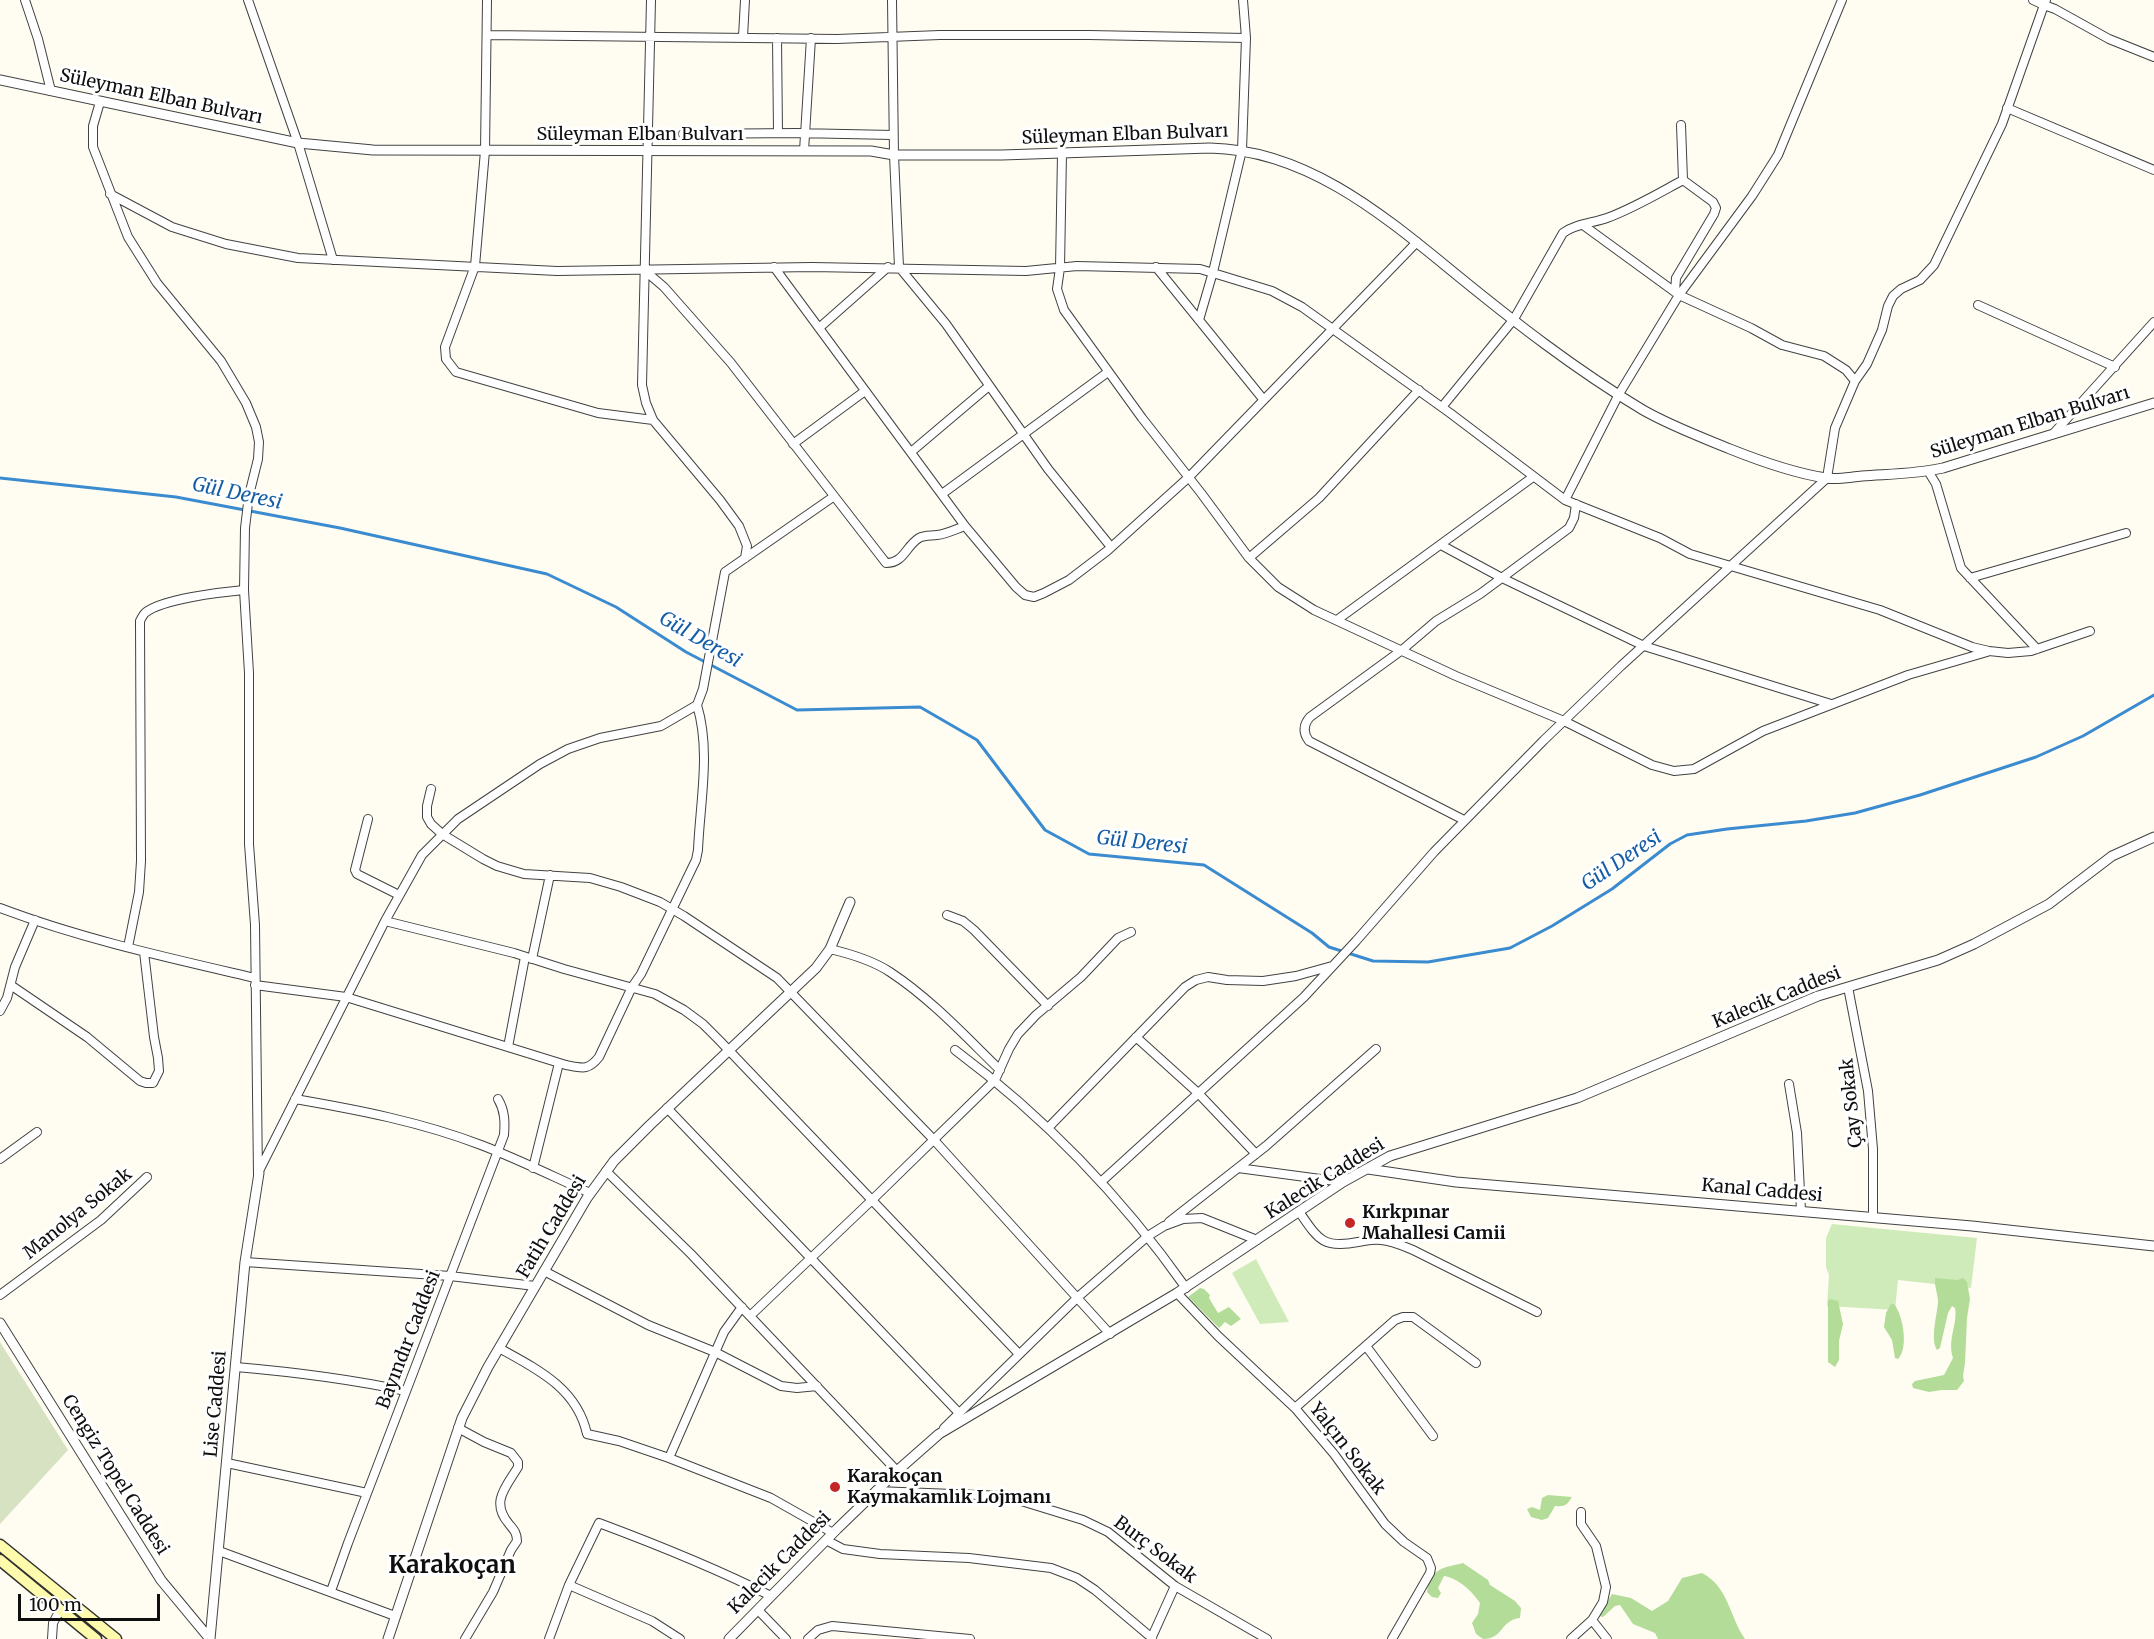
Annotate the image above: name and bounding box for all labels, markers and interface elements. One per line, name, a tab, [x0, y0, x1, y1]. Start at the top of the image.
street label: Süleyman Elban Bulvarı	[57, 65, 265, 129]
street label: Süleyman Elban Bulvarı	[1021, 121, 1229, 149]
street label: Süleyman Elban Bulvarı	[536, 124, 744, 146]
street label: Süleyman Elban Bulvarı	[1928, 382, 2132, 464]
water label: Gül Deresi	[190, 473, 284, 515]
water label: Gül Deresi	[654, 607, 746, 673]
water label: Gül Deresi	[1095, 826, 1189, 860]
water label: Gül Deresi	[1577, 826, 1667, 896]
street label: Kalecik Caddesi	[1710, 963, 1844, 1033]
street label: Çay Sokak	[1837, 1057, 1867, 1149]
street label: Kalecik Caddesi	[1262, 1134, 1388, 1224]
street label: Manolya Sokak	[20, 1164, 136, 1264]
street label: Fatih Caddesi	[513, 1172, 591, 1282]
street label: Kanal Caddesi	[1700, 1175, 1824, 1207]
place label: Kırkpınar Mahallesi Camii	[1362, 1202, 1506, 1244]
marker: Kırkpınar Mahallesi Camii	[1343, 1216, 1357, 1230]
street label: Bayındır Caddesi	[373, 1268, 445, 1412]
street label: Lise Caddesi	[201, 1350, 231, 1458]
street label: Cengiz Topel Caddesi	[57, 1391, 173, 1559]
street label: Yalçın Sokak	[1305, 1399, 1389, 1499]
place label: Karakoçan Kaymakamlık Lojmanı	[847, 1466, 1051, 1508]
marker: Karakoçan Kaymakamlık Lojmanı	[828, 1480, 842, 1494]
street label: Kalecik Caddesi	[724, 1507, 836, 1619]
street label: Burç Sokak	[1109, 1512, 1201, 1588]
district label: Karakoçan	[388, 1552, 516, 1580]
scale bar	[21, 1582, 164, 1620]
text: 100 m	[29, 1593, 82, 1616]

